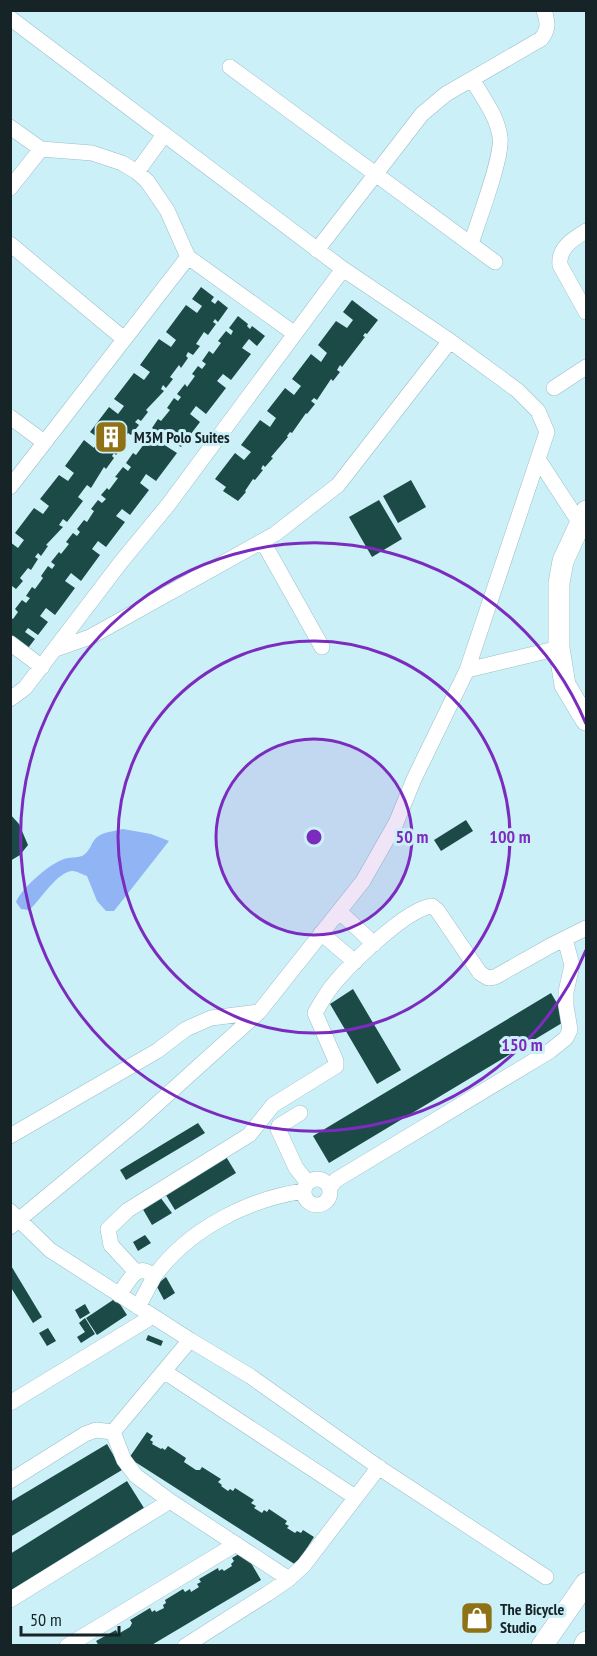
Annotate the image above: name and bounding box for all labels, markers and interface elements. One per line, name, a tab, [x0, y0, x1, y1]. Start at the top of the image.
building icon: M3M Polo Suites	[93, 419, 129, 455]
place label: M3M Polo Suites	[134, 427, 230, 447]
text: 50 m	[396, 825, 428, 848]
text: 100 m	[489, 825, 531, 848]
centre of rings	[304, 827, 324, 847]
text: 150 m	[501, 1033, 543, 1056]
scale bar	[21, 1599, 118, 1637]
place label: The Bicycle Studio	[500, 1599, 564, 1637]
shop icon: The Bicycle Studio	[459, 1600, 495, 1636]
text: 50 m	[30, 1608, 62, 1631]

